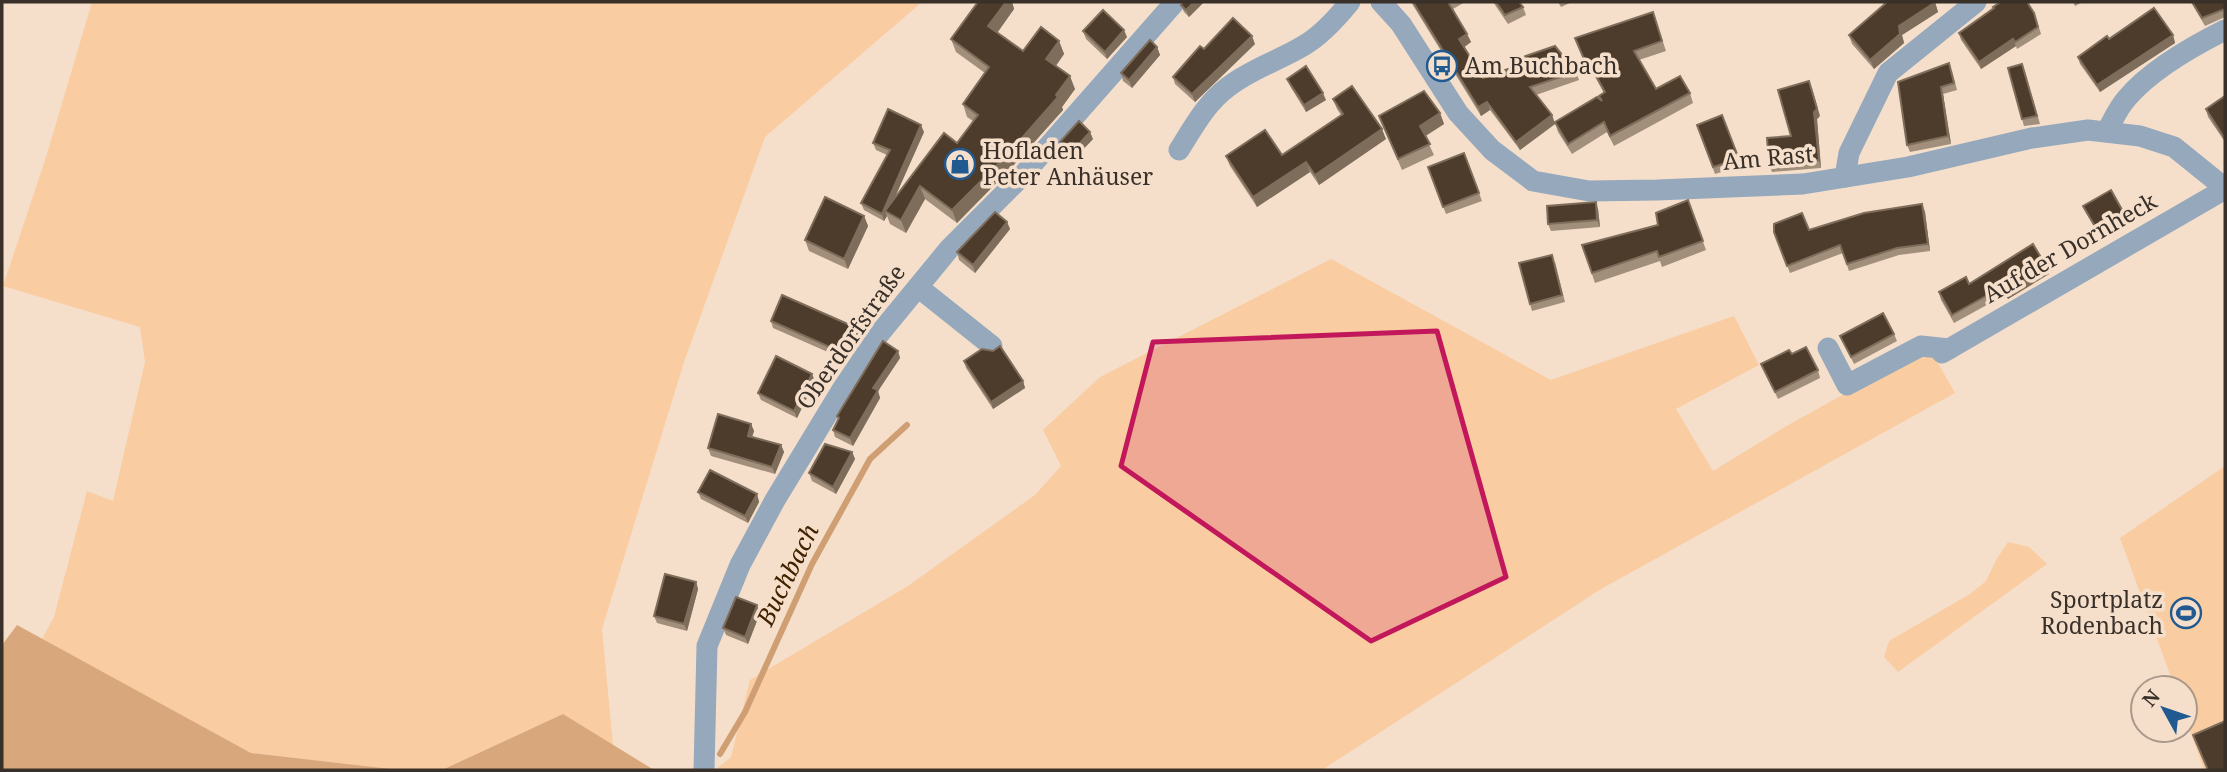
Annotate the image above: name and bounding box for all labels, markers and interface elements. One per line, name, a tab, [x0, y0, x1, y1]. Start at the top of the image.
bus stop icon: Am Buchbach	[1425, 49, 1459, 83]
place label: Am Buchbach	[1465, 49, 1618, 81]
place label: Hofladen Peter Anhäuser	[983, 134, 1153, 192]
street label: Am Rast	[1721, 137, 1814, 177]
shop icon: Hofladen Peter Anhäuser	[943, 147, 977, 181]
street label: Auf der Dornheck	[1977, 184, 2163, 310]
street label: Oberdorfstraße	[788, 258, 912, 415]
water label: Buchbach	[747, 518, 826, 632]
place label: Sportplatz Rodenbach	[2040, 583, 2163, 641]
sports icon: Sportplatz Rodenbach	[2169, 596, 2203, 630]
north arrow	[2129, 674, 2199, 744]
text: N	[2136, 684, 2166, 712]

